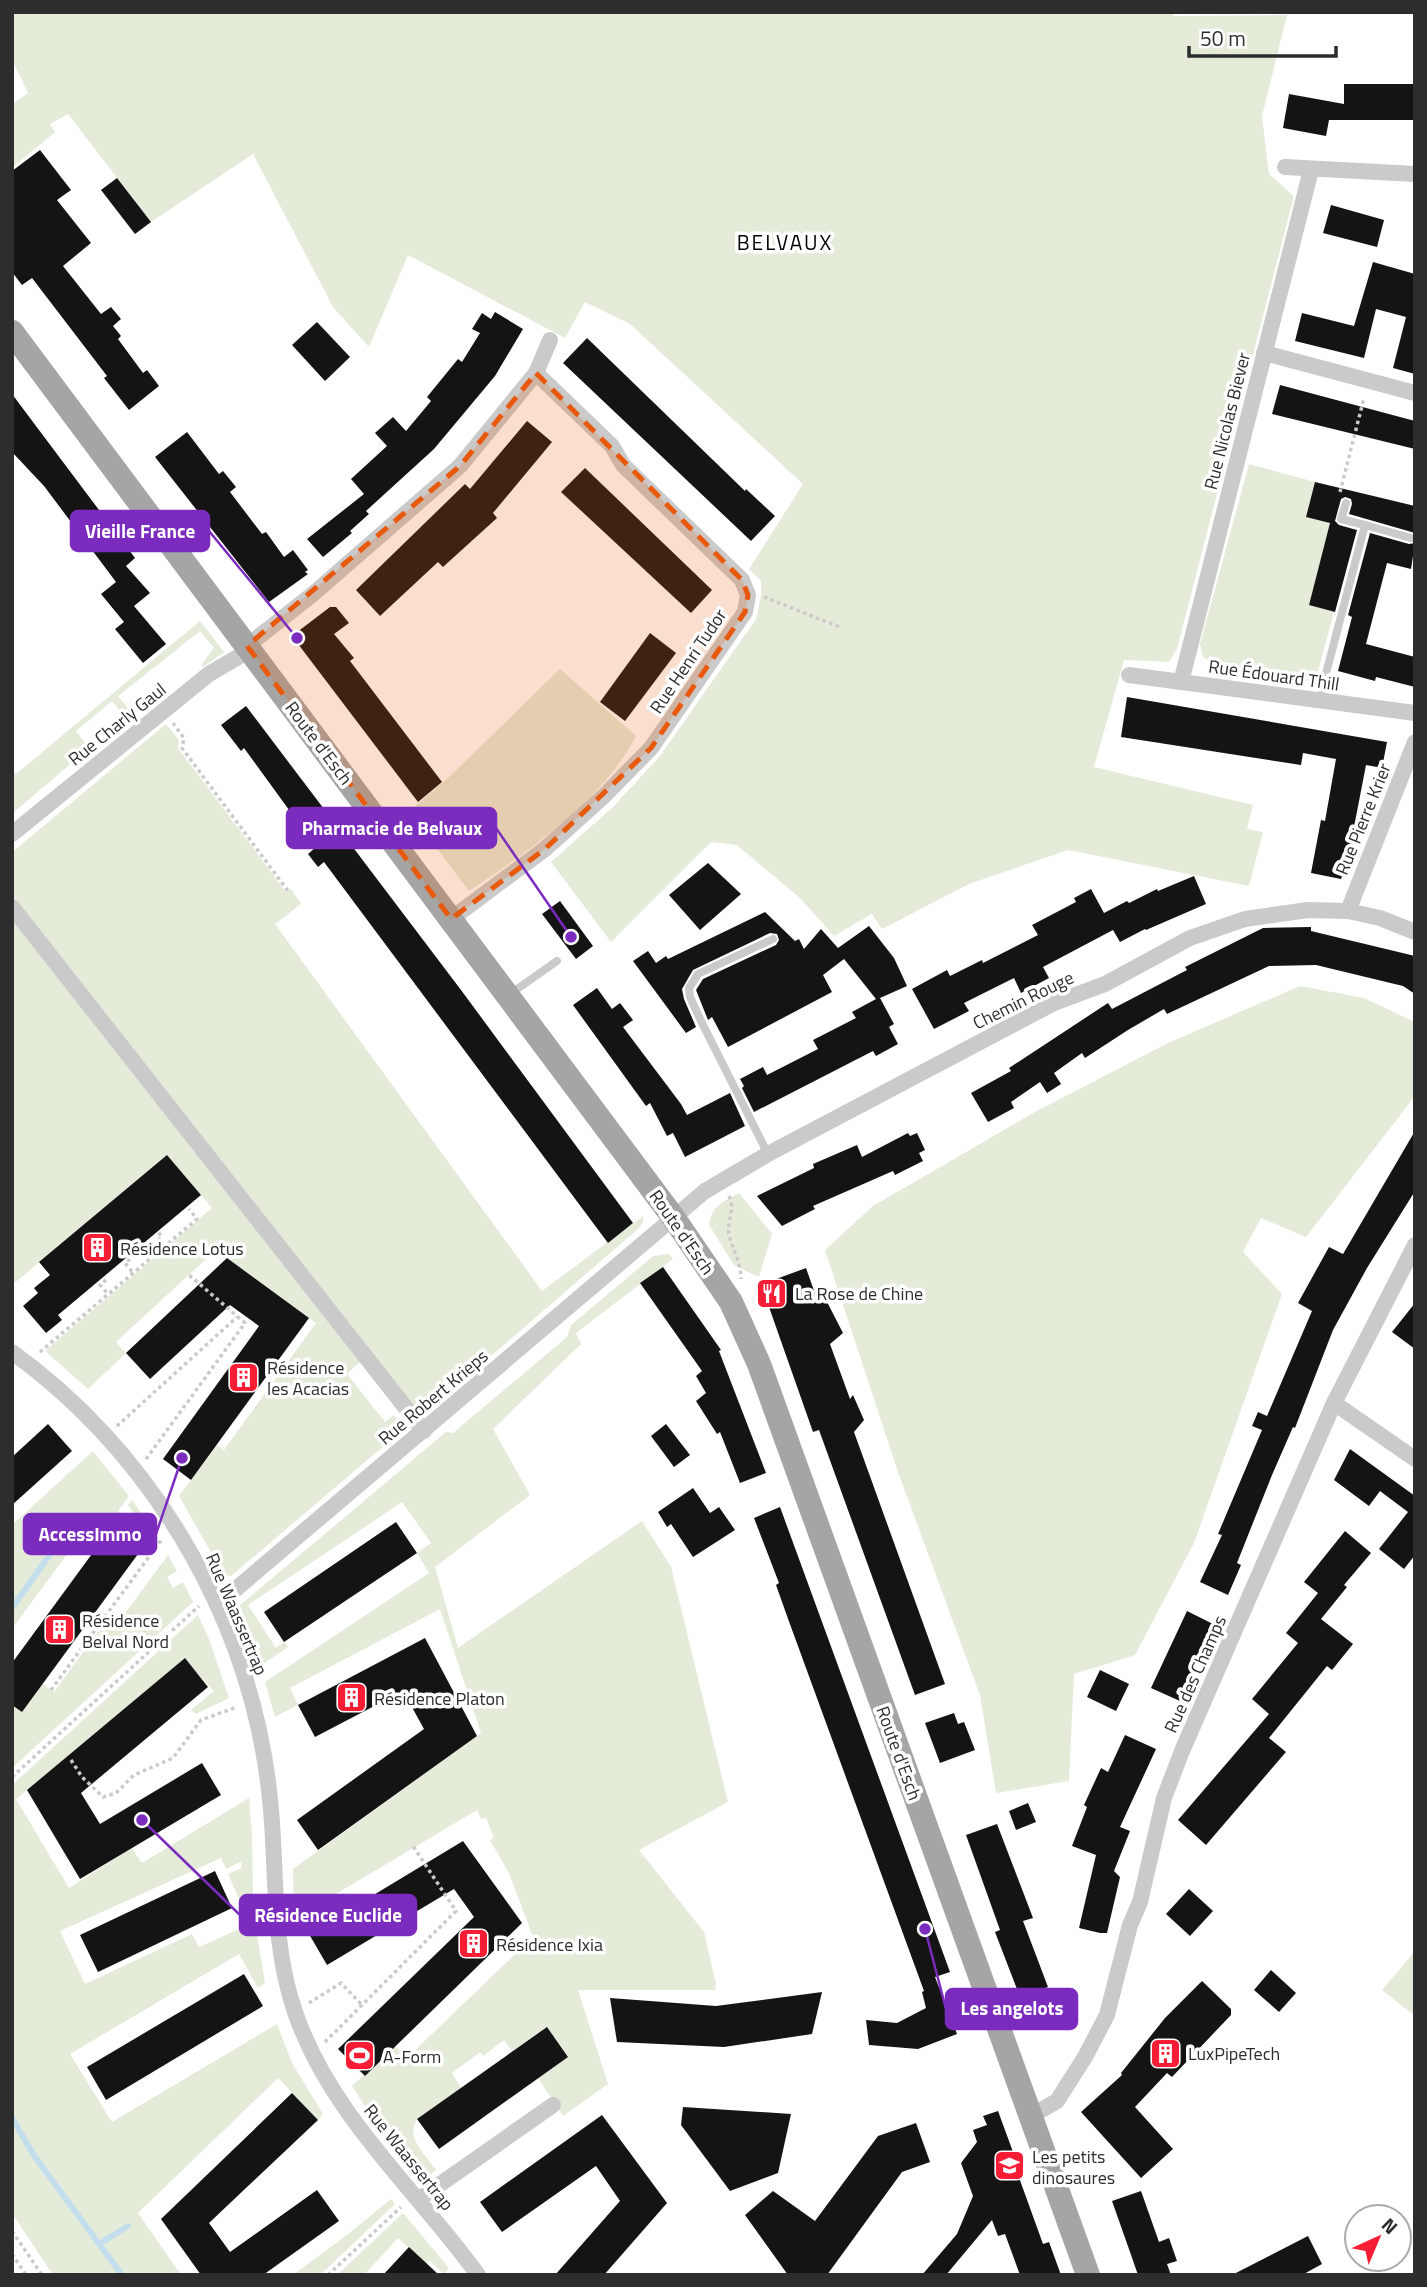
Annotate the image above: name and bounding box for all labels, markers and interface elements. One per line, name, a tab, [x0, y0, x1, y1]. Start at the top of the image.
scale bar	[1189, 14, 1336, 58]
text: 50 m	[1200, 22, 1246, 54]
district label: BELVAUX	[737, 226, 833, 258]
street label: Rue Nicolas Biever	[1197, 350, 1257, 492]
callout: Vieille France	[71, 511, 209, 551]
text: Vieille France	[85, 516, 195, 545]
street label: Rue Henri Tudor	[643, 603, 733, 719]
street label: Rue Édouard Thill	[1207, 652, 1341, 698]
street label: Rue Charly Gaul	[62, 676, 172, 772]
street label: Route d'Esch	[279, 696, 359, 790]
street label: Rue Pierre Krier	[1328, 759, 1398, 879]
callout: Pharmacie de Belvaux	[287, 808, 496, 848]
text: Pharmacie de Belvaux	[302, 813, 482, 842]
street label: Chemin Rouge	[968, 964, 1078, 1036]
street label: Route d'Esch	[643, 1184, 721, 1280]
building icon: Résidence Lotus	[80, 1231, 114, 1265]
place label: Résidence Lotus	[120, 1235, 244, 1262]
restaurant icon: La Rose de Chine	[755, 1276, 789, 1310]
place label: La Rose de Chine	[795, 1280, 923, 1307]
street label: Rue Robert Krieps	[372, 1343, 494, 1451]
place label: Résidence les Acacias	[267, 1354, 349, 1402]
building icon: Résidence les Acacias	[227, 1360, 261, 1394]
callout: AccessImmo	[24, 1514, 156, 1554]
text: AccessImmo	[38, 1519, 142, 1548]
street label: Rue Waassertrap	[199, 1549, 275, 1679]
place label: Résidence Belval Nord	[82, 1607, 169, 1655]
street label: Rue des Champs	[1157, 1611, 1233, 1737]
building icon: Résidence Belval Nord	[42, 1613, 76, 1647]
building icon: Résidence Platon	[334, 1681, 368, 1715]
place label: Résidence Platon	[374, 1685, 505, 1712]
street label: Route d'Esch	[869, 1702, 929, 1804]
callout: Résidence Euclide	[240, 1895, 416, 1935]
text: Résidence Euclide	[254, 1900, 402, 1929]
building icon: Résidence Ixia	[456, 1927, 490, 1961]
place label: Résidence Ixia	[496, 1931, 603, 1958]
callout: Les angelots	[946, 1989, 1077, 2029]
text: Les angelots	[961, 1993, 1064, 2022]
building icon: LuxPipeTech	[1148, 2036, 1182, 2070]
sports icon: A-Form	[343, 2039, 377, 2073]
place label: LuxPipeTech	[1188, 2040, 1280, 2067]
place label: A-Form	[383, 2043, 441, 2070]
street label: Rue Waassertrap	[357, 2098, 461, 2216]
place label: Les petits dinosaures	[1032, 2143, 1115, 2191]
school or university icon: Les petits dinosaures	[992, 2149, 1026, 2183]
north arrow	[1343, 2203, 1413, 2273]
text: N	[1375, 2210, 1405, 2240]

